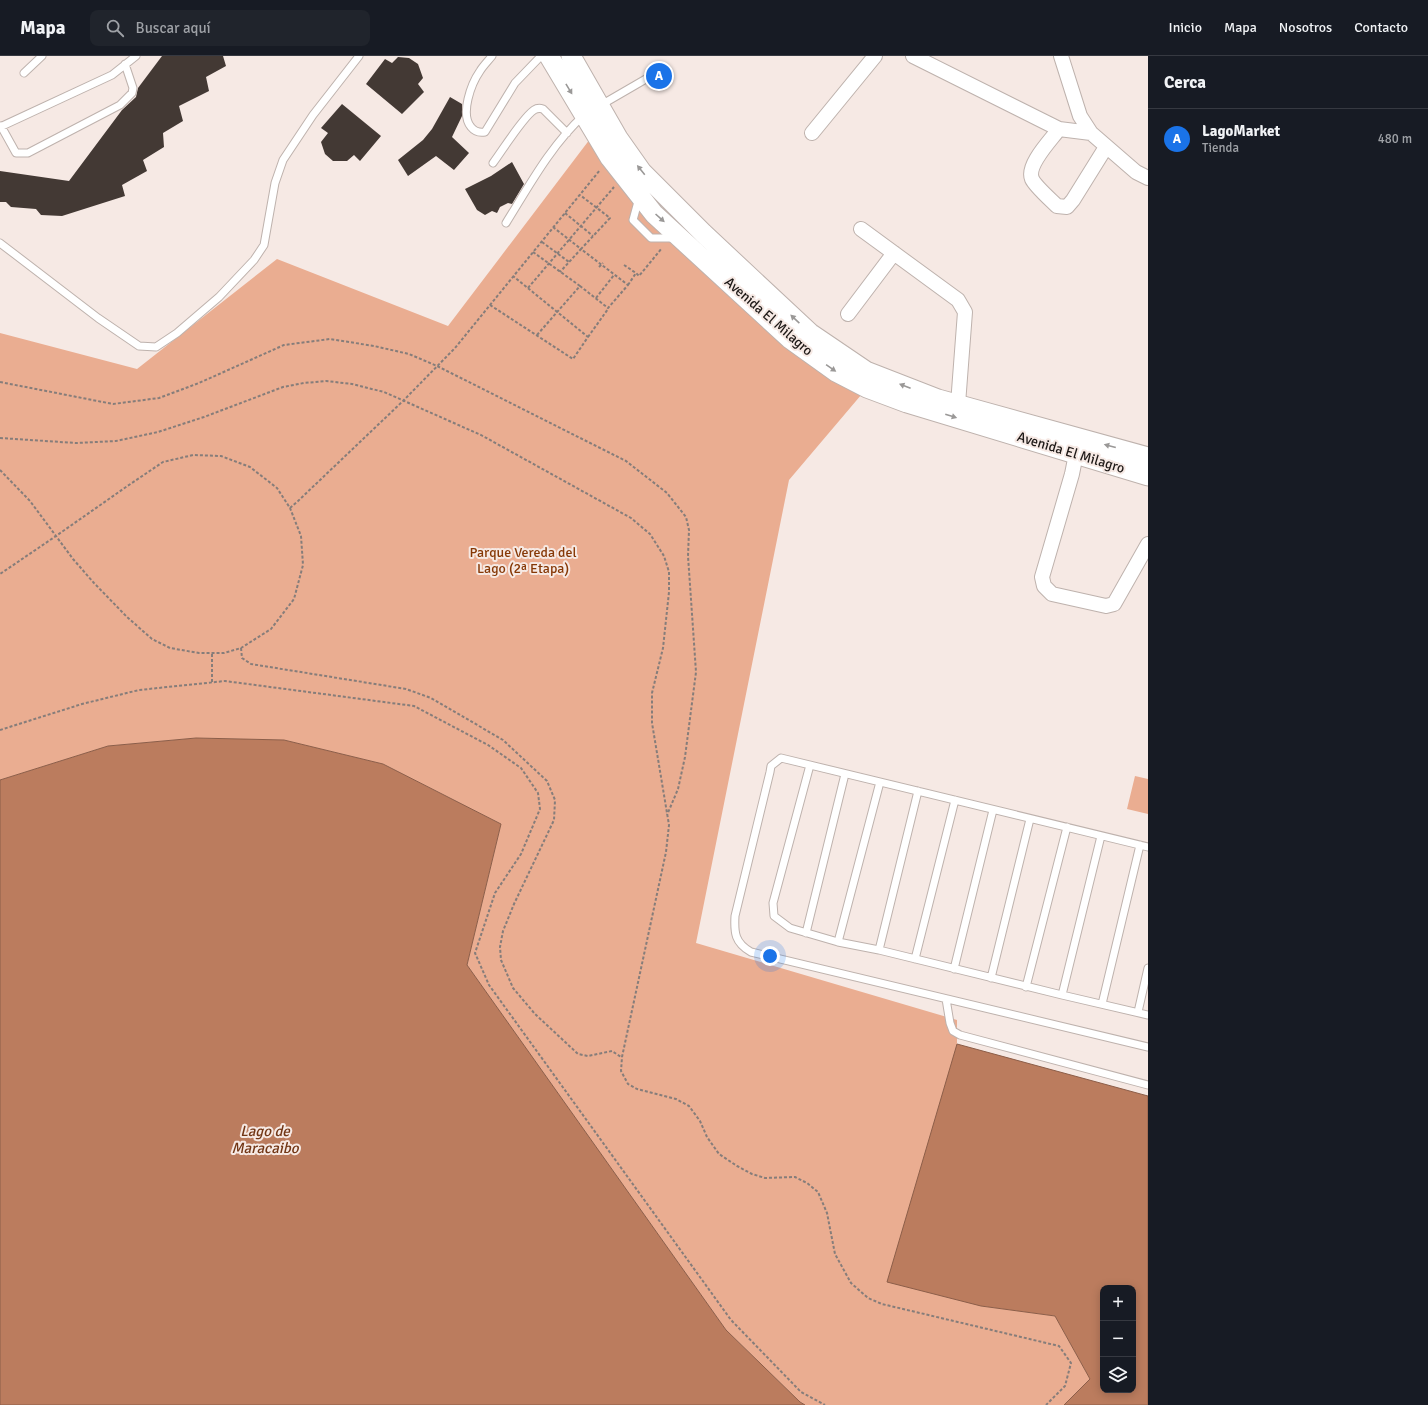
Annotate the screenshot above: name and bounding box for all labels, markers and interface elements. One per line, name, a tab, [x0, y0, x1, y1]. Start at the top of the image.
search box	[90, 10, 370, 46]
text: Mapa	[20, 16, 66, 40]
icon: search	[104, 17, 126, 39]
text: Buscar aquí	[136, 19, 211, 37]
text: Inicio	[1169, 19, 1202, 36]
text: Mapa	[1224, 19, 1257, 36]
text: Nosotros	[1279, 19, 1332, 36]
text: Contacto	[1354, 19, 1408, 36]
pin: A	[646, 61, 672, 91]
text: Cerca	[1164, 72, 1206, 93]
one-way arrow	[565, 83, 572, 95]
text: LagoMarket	[1202, 122, 1280, 140]
text: A	[1173, 131, 1181, 147]
text: 480 m	[1378, 131, 1412, 147]
text: Tienda	[1202, 140, 1239, 156]
one-way arrow	[637, 165, 646, 176]
one-way arrow	[655, 213, 664, 222]
street label: Avenida El Milagro	[721, 273, 816, 359]
one-way arrow	[790, 315, 800, 324]
one-way arrow	[825, 364, 836, 372]
one-way arrow	[899, 382, 911, 388]
one-way arrow	[945, 413, 957, 419]
street label: Avenida El Milagro	[1015, 428, 1127, 477]
one-way arrow	[1104, 443, 1116, 449]
park label: Parque Vereda del Lago (2ª Etapa)	[469, 544, 577, 577]
your location	[760, 946, 780, 966]
water label: Lago de Maracaibo	[231, 1122, 300, 1157]
map controls	[1100, 1285, 1136, 1393]
button: +	[1100, 1285, 1136, 1321]
button: −	[1100, 1321, 1136, 1357]
button: layers	[1100, 1357, 1136, 1393]

